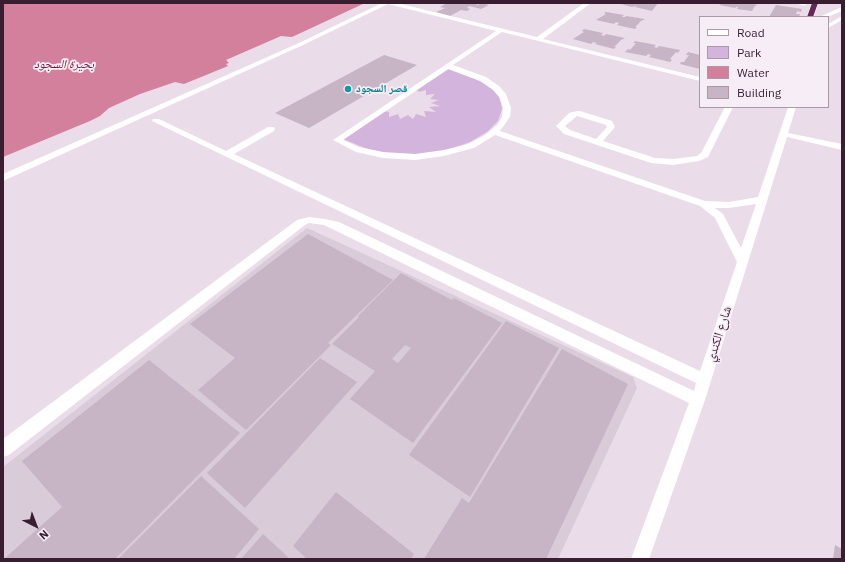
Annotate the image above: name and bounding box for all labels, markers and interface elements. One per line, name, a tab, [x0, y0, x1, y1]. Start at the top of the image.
legend	[699, 16, 829, 108]
text: Road	[737, 25, 765, 40]
text: Park	[737, 45, 761, 60]
water label: بحيرة السجود	[34, 58, 94, 72]
text: Water	[737, 65, 769, 80]
place label: قصر السجود	[356, 82, 408, 96]
marker: قصر السجود	[343, 84, 353, 94]
text: Building	[737, 85, 781, 100]
street label: شارع الكندي	[703, 304, 735, 364]
north arrow	[16, 506, 56, 546]
text: N	[36, 527, 52, 543]

